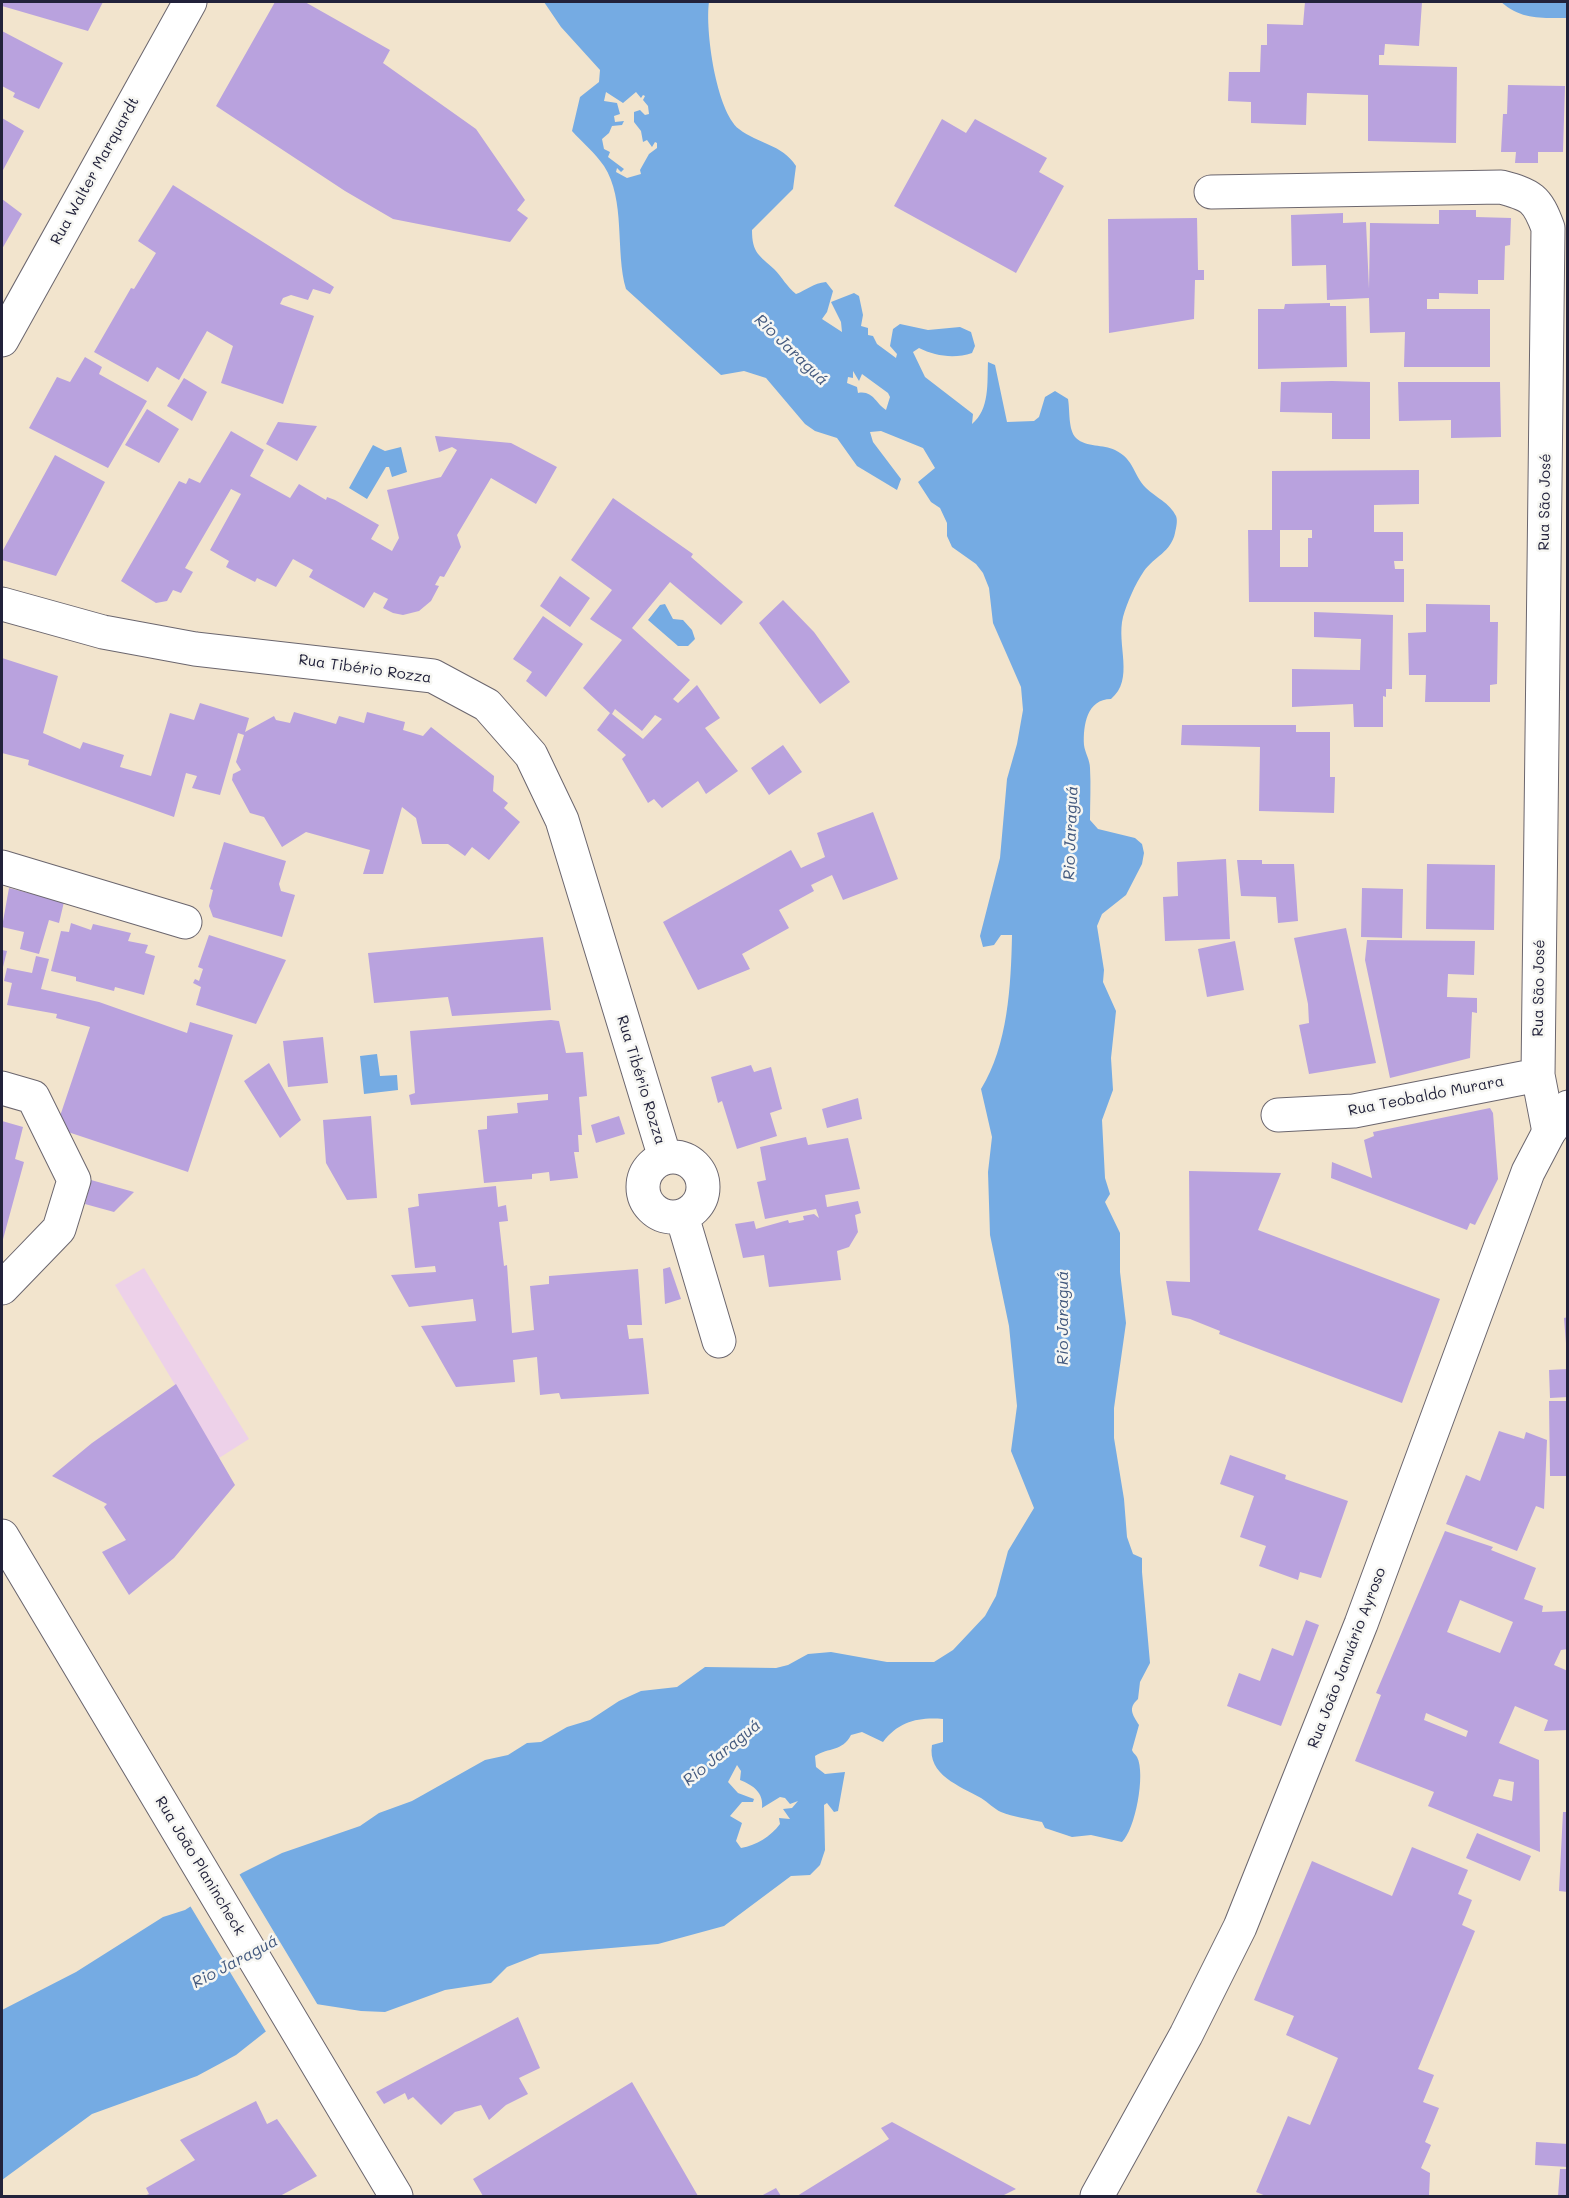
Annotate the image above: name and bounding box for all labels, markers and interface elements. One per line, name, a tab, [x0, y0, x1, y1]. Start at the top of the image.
street label: Rua Walter Marquardt	[47, 94, 143, 248]
water label: Rio Jaraguá	[750, 310, 832, 390]
street label: Rua São José	[1535, 453, 1555, 551]
street label: Rua Tibério Rozza	[297, 651, 433, 687]
water label: Rio Jaraguá	[1060, 785, 1082, 881]
street label: Rua São José	[1529, 939, 1549, 1037]
street label: Rua Tibério Rozza	[613, 1013, 669, 1147]
street label: Rua Teobaldo Murara	[1347, 1072, 1505, 1120]
water label: Rio Jaraguá	[1053, 1271, 1073, 1365]
street label: Rua João Januário Ayroso	[1304, 1565, 1390, 1751]
water label: Rio Jaraguá	[679, 1716, 765, 1790]
street label: Rua João Planincheck	[151, 1793, 249, 1939]
water label: Rio Jaraguá	[189, 1931, 281, 1993]

